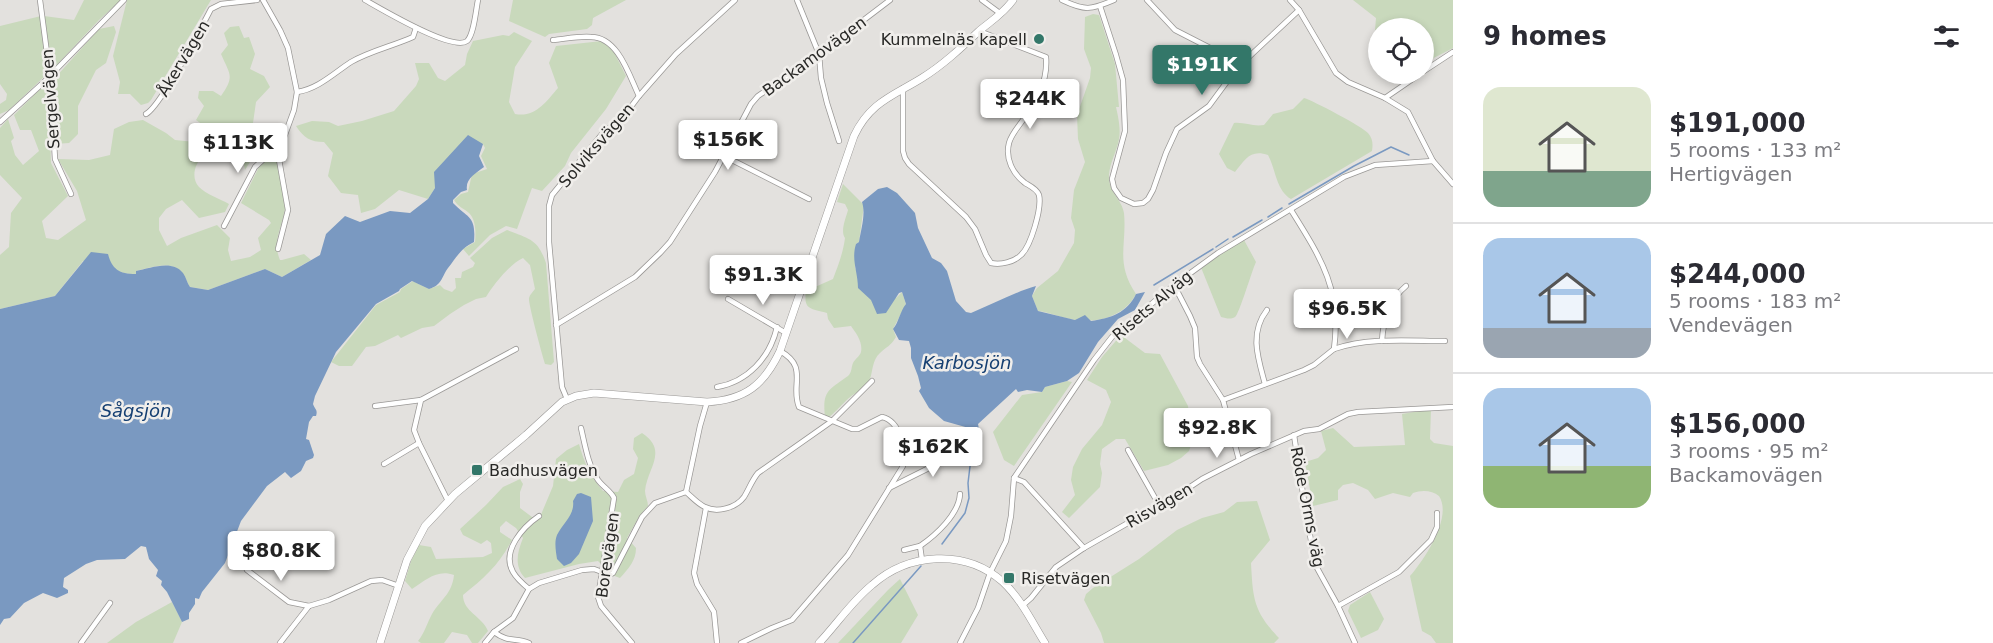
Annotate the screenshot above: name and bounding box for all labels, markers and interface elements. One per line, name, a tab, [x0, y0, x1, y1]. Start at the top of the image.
street label: Backamovägen	[759, 13, 870, 100]
street label: Åkervägen	[153, 17, 214, 100]
map controls	[1368, 18, 1434, 84]
button: locate	[1368, 18, 1434, 84]
icon: filters	[1930, 20, 1963, 53]
text: 9 homes	[1483, 21, 1607, 51]
place label: Kummelnäs kapell	[881, 30, 1027, 49]
marker: Kummelnäs kapell	[1032, 32, 1046, 46]
pin: $191K	[1160, 45, 1244, 96]
street label: Sergelvägen	[38, 48, 63, 150]
text: $191K	[1166, 52, 1238, 76]
pin: $244K	[988, 79, 1072, 130]
text: $244K	[994, 86, 1066, 110]
street label: Solviksvägen	[555, 99, 638, 191]
text: $191,000	[1669, 108, 1806, 138]
icon: home	[1531, 111, 1603, 183]
pin: $156K	[686, 120, 770, 171]
pin: $113K	[196, 123, 280, 174]
text: $156K	[692, 127, 764, 151]
text: $113K	[202, 130, 274, 154]
text: 5 rooms · 133 m²	[1669, 138, 1841, 162]
text: Hertigvägen	[1669, 162, 1792, 186]
pin: $91.3K	[714, 255, 812, 306]
text: $244,000	[1669, 259, 1806, 289]
text: $91.3K	[724, 262, 802, 286]
icon: home	[1531, 262, 1603, 334]
street label: Risets Alväg	[1109, 267, 1196, 344]
pin: $96.5K	[1298, 289, 1396, 340]
text: 5 rooms · 183 m²	[1669, 289, 1841, 313]
text: $96.5K	[1308, 296, 1386, 320]
text: Vendevägen	[1669, 313, 1793, 337]
water label: Karbosjön	[923, 352, 1011, 373]
water label: Sågsjön	[101, 400, 171, 421]
pin: $92.8K	[1168, 408, 1266, 459]
text: $156,000	[1669, 409, 1806, 439]
icon: home	[1531, 412, 1603, 484]
text: $92.8K	[1178, 415, 1256, 439]
pin: $162K	[891, 427, 975, 478]
text: $162K	[897, 434, 969, 458]
text: 3 rooms · 95 m²	[1669, 439, 1829, 463]
street label: Röde Orms väg	[1286, 445, 1329, 569]
place label: Badhusvägen	[489, 461, 598, 480]
marker: Badhusvägen	[470, 463, 484, 477]
text: Backamovägen	[1669, 463, 1823, 487]
street label: Risvägen	[1123, 479, 1196, 532]
street label: Borevägen	[592, 511, 623, 599]
pin: $80.8K	[232, 531, 330, 582]
text: $80.8K	[242, 538, 320, 562]
place label: Risetvägen	[1021, 569, 1110, 588]
marker: Risetvägen	[1002, 571, 1016, 585]

